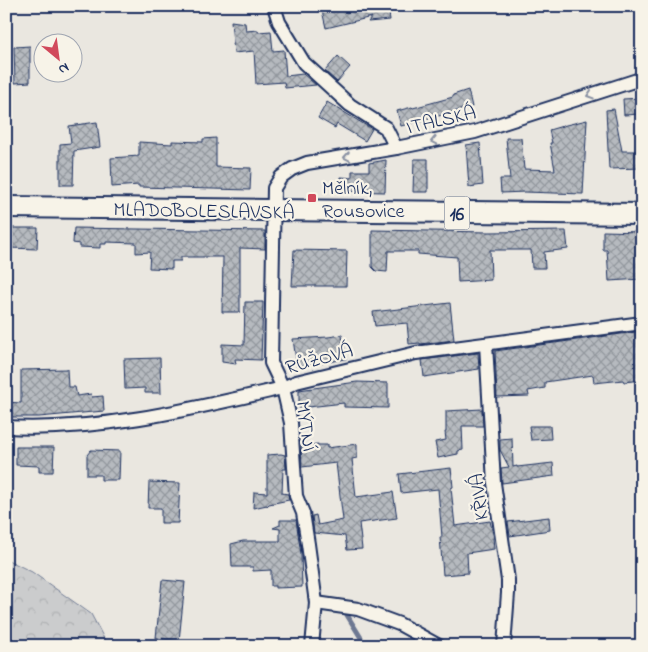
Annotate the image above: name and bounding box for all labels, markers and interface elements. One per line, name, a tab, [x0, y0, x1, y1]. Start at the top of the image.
north arrow	[32, 32, 82, 82]
text: N	[54, 57, 73, 80]
one-way arrow	[587, 90, 595, 100]
street label: ITALSKÁ	[404, 99, 479, 144]
one-way arrow	[430, 135, 439, 145]
one-way arrow	[343, 151, 352, 161]
place label: Mělník, Rousovice	[322, 175, 405, 227]
marker: Mělník, Rousovice	[306, 192, 318, 204]
street label: MLADOBOLESLAVSKÁ	[113, 196, 295, 229]
road number: 16	[444, 197, 470, 230]
street label: RŮŽOVÁ	[283, 337, 357, 383]
street label: MÝTNÍ	[287, 399, 322, 454]
street label: KŘIVÁ	[463, 472, 498, 522]

